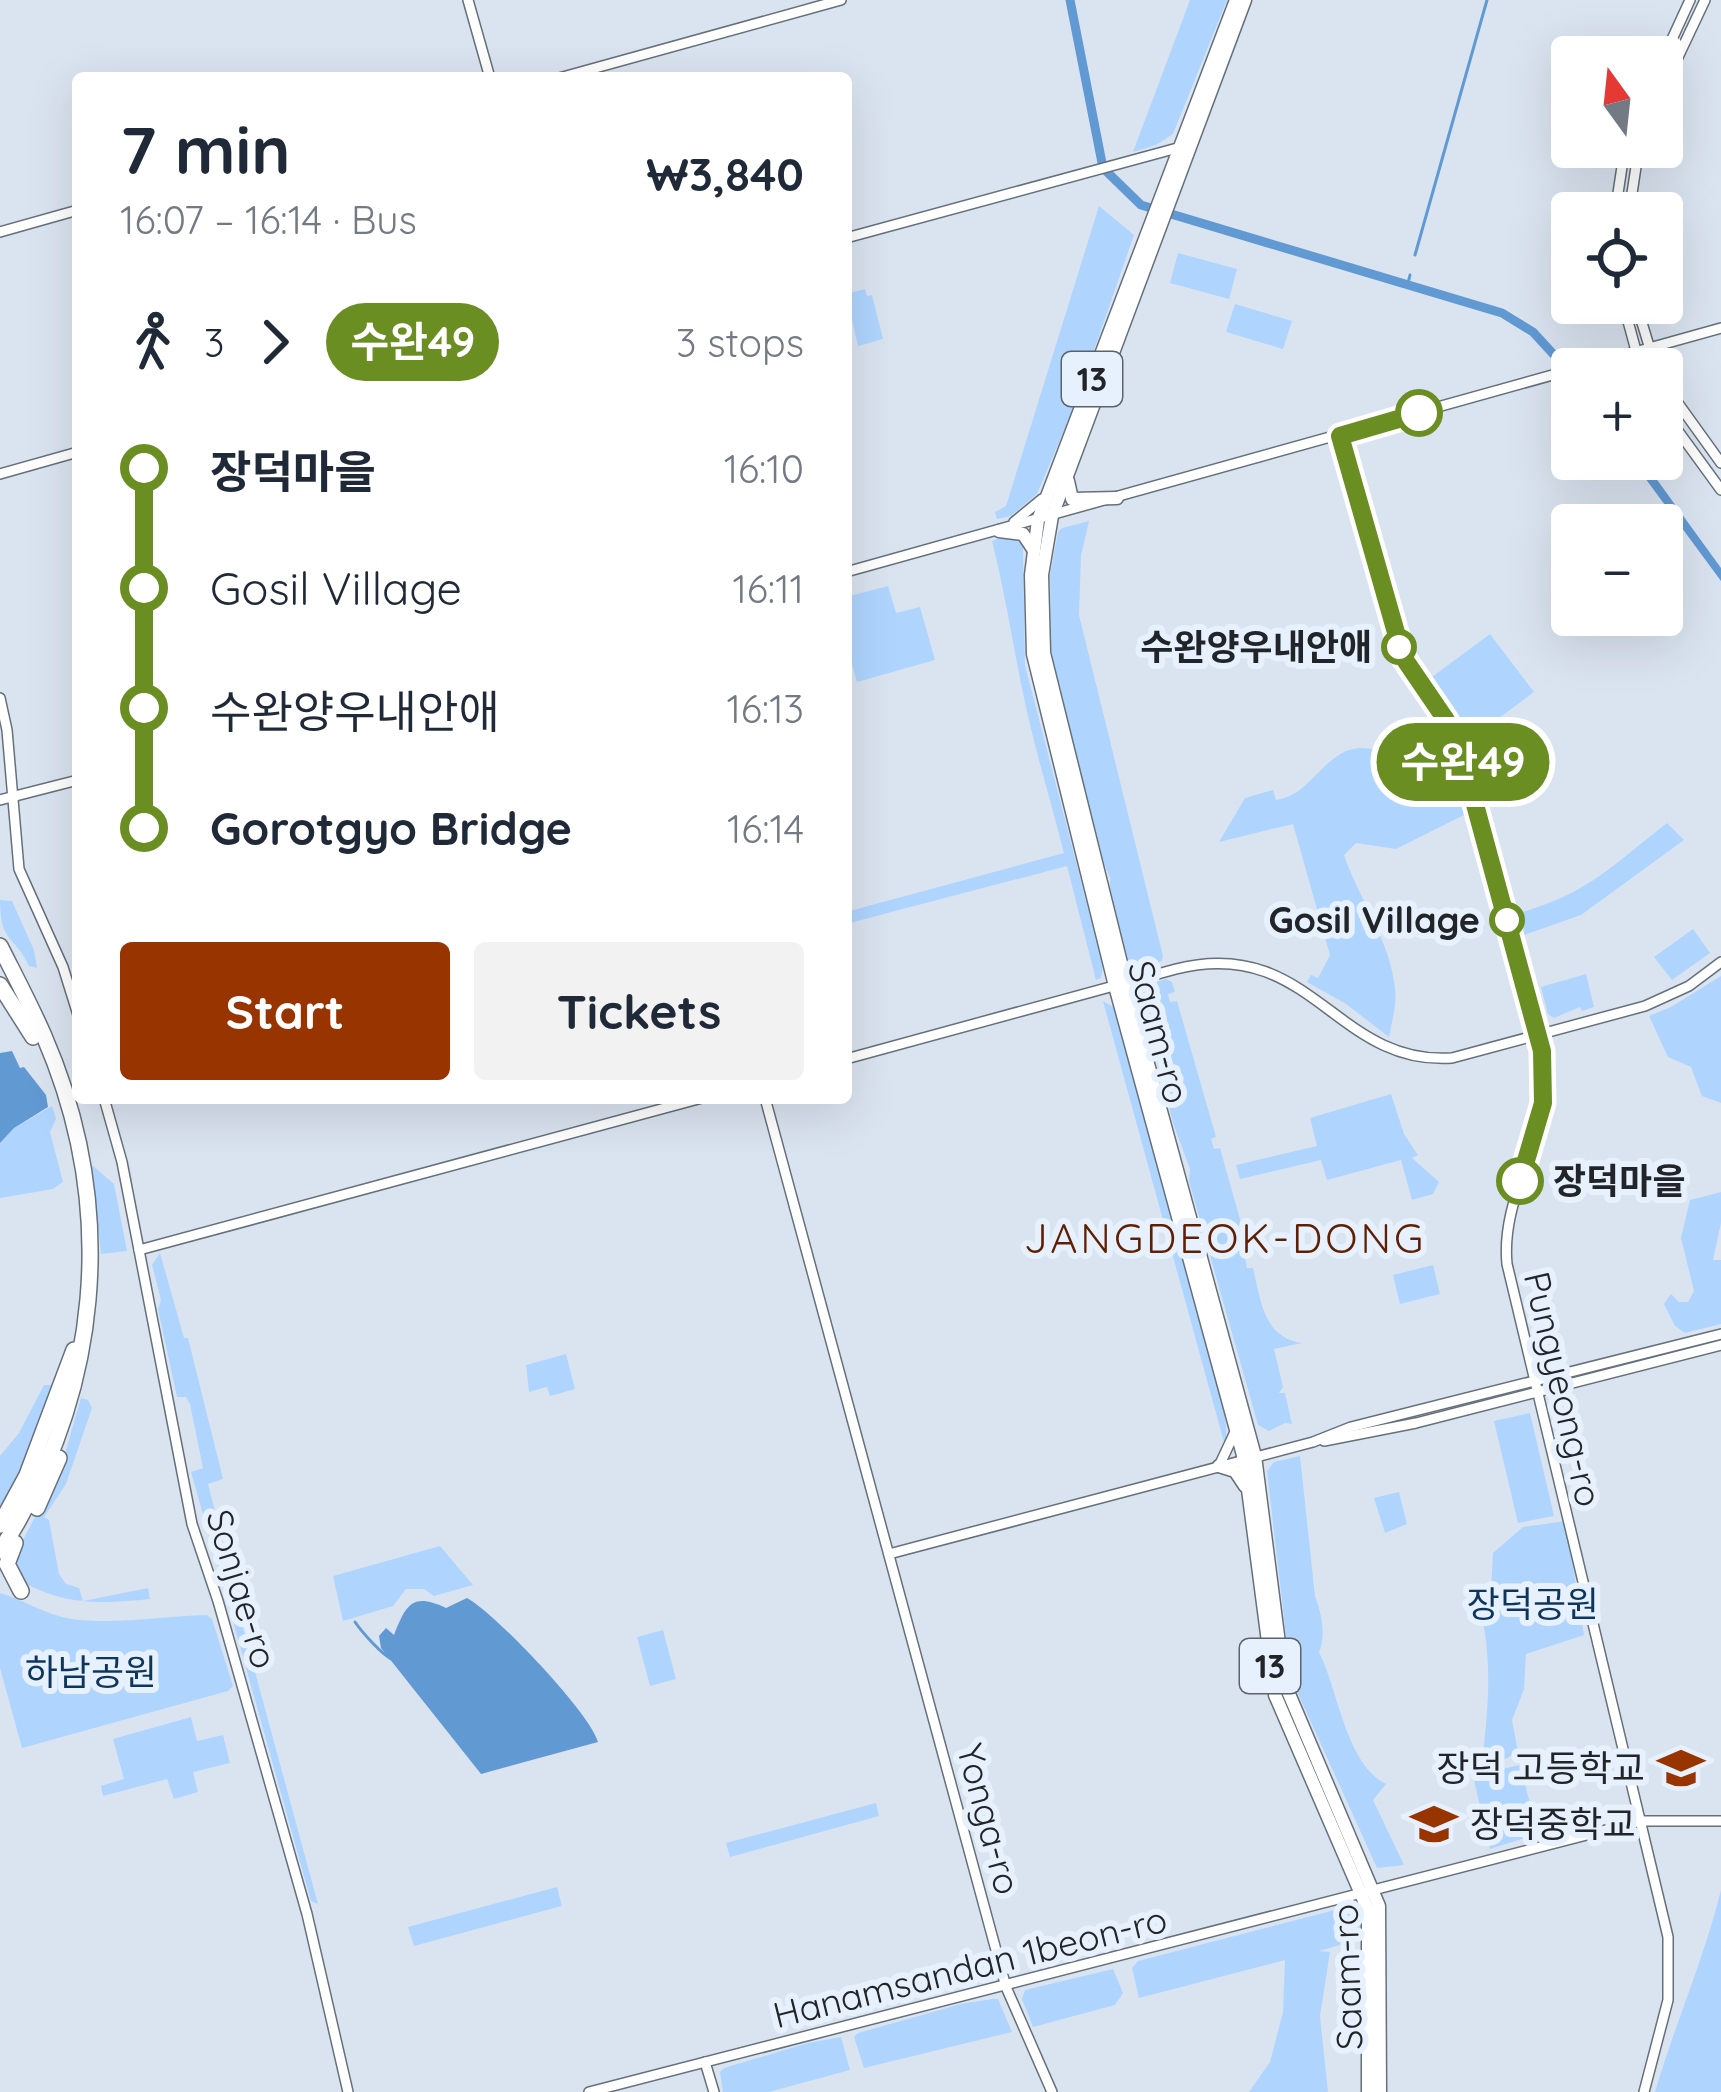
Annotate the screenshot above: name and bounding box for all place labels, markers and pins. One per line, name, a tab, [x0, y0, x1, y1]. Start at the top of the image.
unlabelled marker	[1397, 391, 1441, 435]
place label: 수완양우내안애	[1140, 624, 1372, 669]
marker: 수완양우내안애	[1383, 631, 1415, 663]
place label: Gosil Village	[1268, 897, 1480, 942]
marker: Gosil Village	[1491, 904, 1523, 936]
place label: 장덕마을	[1553, 1158, 1685, 1203]
marker: 장덕마을	[1498, 1159, 1542, 1203]
school or university icon: 장덕 고등학교	[1656, 1743, 1706, 1793]
place label: 장덕 고등학교	[1436, 1745, 1645, 1790]
school or university icon: 장덕중학교	[1409, 1799, 1459, 1849]
place label: 장덕중학교	[1470, 1801, 1636, 1846]

